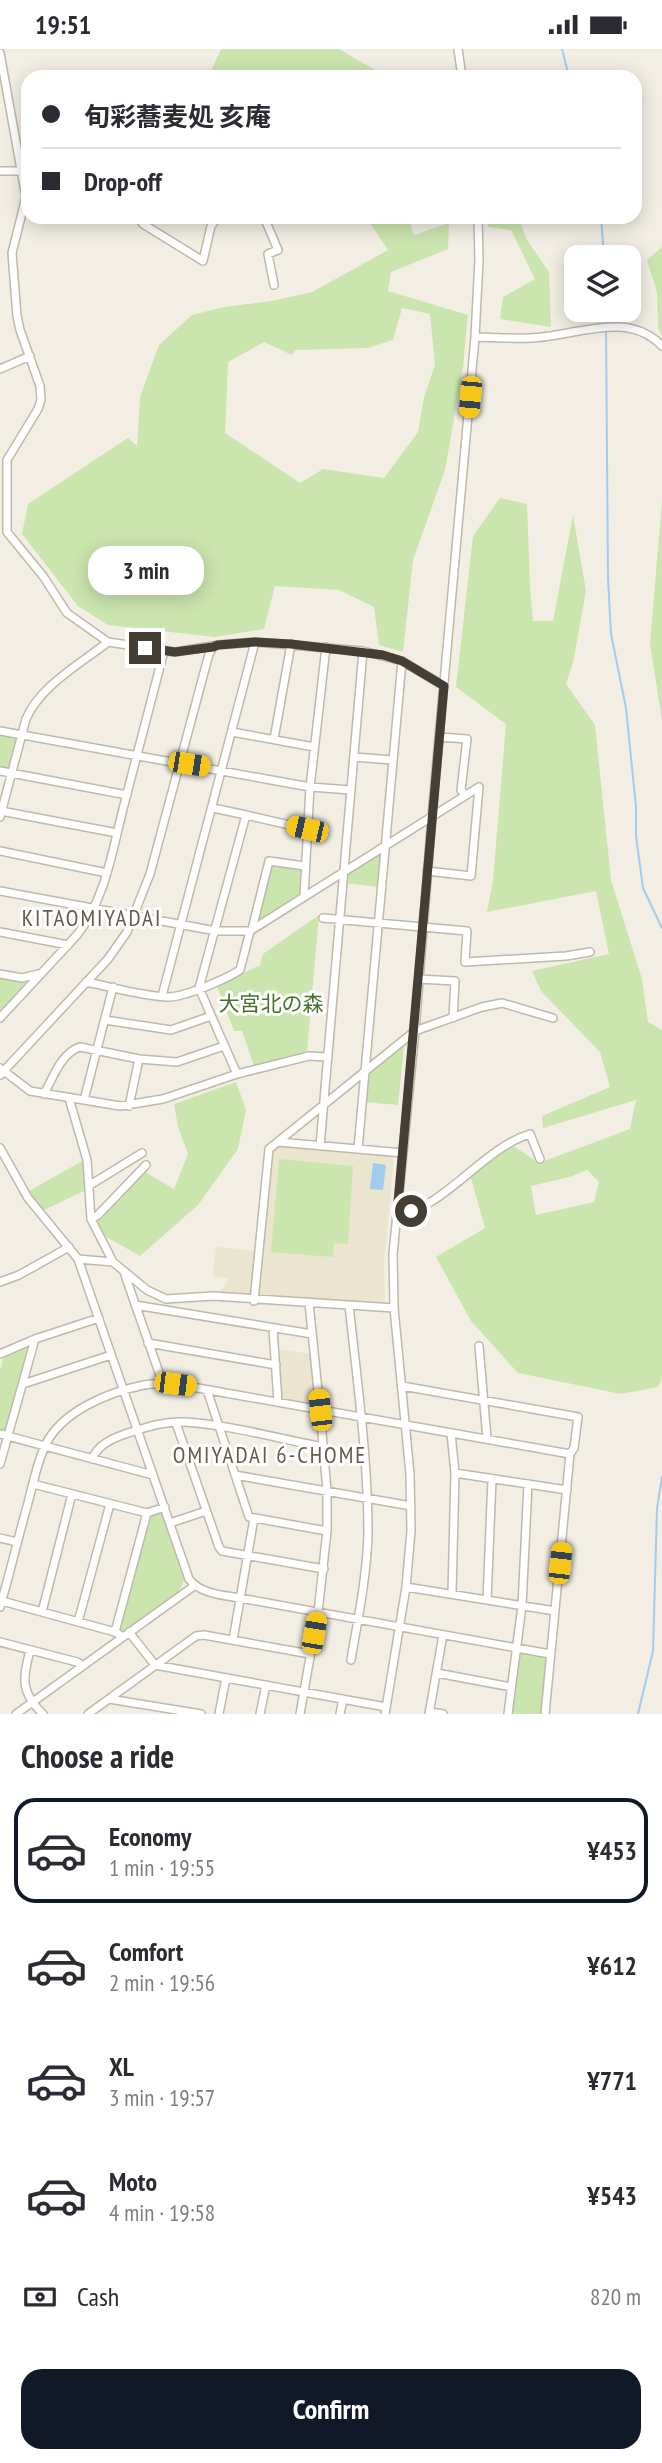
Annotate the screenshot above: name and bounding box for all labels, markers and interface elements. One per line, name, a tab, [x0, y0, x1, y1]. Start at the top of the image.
text: 19:51	[35, 8, 91, 41]
text: 旬彩蕎麦処 亥庵	[84, 100, 271, 133]
text: Drop-off	[84, 165, 162, 198]
map controls	[564, 245, 641, 322]
button: layers	[564, 245, 641, 322]
car	[458, 375, 483, 419]
callout: 3 min	[87, 547, 203, 595]
text: 3 min	[123, 556, 169, 585]
route end	[129, 632, 161, 664]
car	[167, 750, 212, 778]
car	[285, 814, 330, 844]
district label: KITAOMIYADAI	[22, 903, 162, 932]
park label: 大宮北の森	[219, 990, 324, 1017]
route start	[395, 1195, 427, 1227]
car	[153, 1371, 198, 1397]
car	[308, 1388, 333, 1432]
district label: OMIYADAI 6-CHOME	[173, 1440, 367, 1469]
car	[548, 1541, 573, 1585]
car	[301, 1610, 328, 1656]
text: Choose a ride	[21, 1735, 174, 1777]
icon: car	[25, 1819, 88, 1882]
text: Economy	[109, 1820, 191, 1853]
text: ¥453	[587, 1834, 637, 1867]
text: 1 min · 19:55	[109, 1853, 215, 1882]
icon: car	[25, 1934, 88, 1997]
text: Comfort	[109, 1935, 183, 1968]
text: ¥612	[587, 1949, 637, 1982]
text: 2 min · 19:56	[109, 1968, 215, 1997]
icon: car	[25, 2049, 88, 2112]
text: XL	[109, 2050, 134, 2083]
text: ¥771	[587, 2064, 637, 2097]
text: 3 min · 19:57	[109, 2083, 215, 2112]
icon: car	[25, 2164, 88, 2227]
text: Moto	[109, 2165, 157, 2198]
text: ¥543	[587, 2179, 637, 2212]
text: 4 min · 19:58	[109, 2198, 215, 2227]
icon: cash	[21, 2278, 59, 2316]
text: Cash	[77, 2280, 119, 2313]
text: 820 m	[590, 2282, 641, 2311]
button: Confirm	[21, 2369, 641, 2449]

